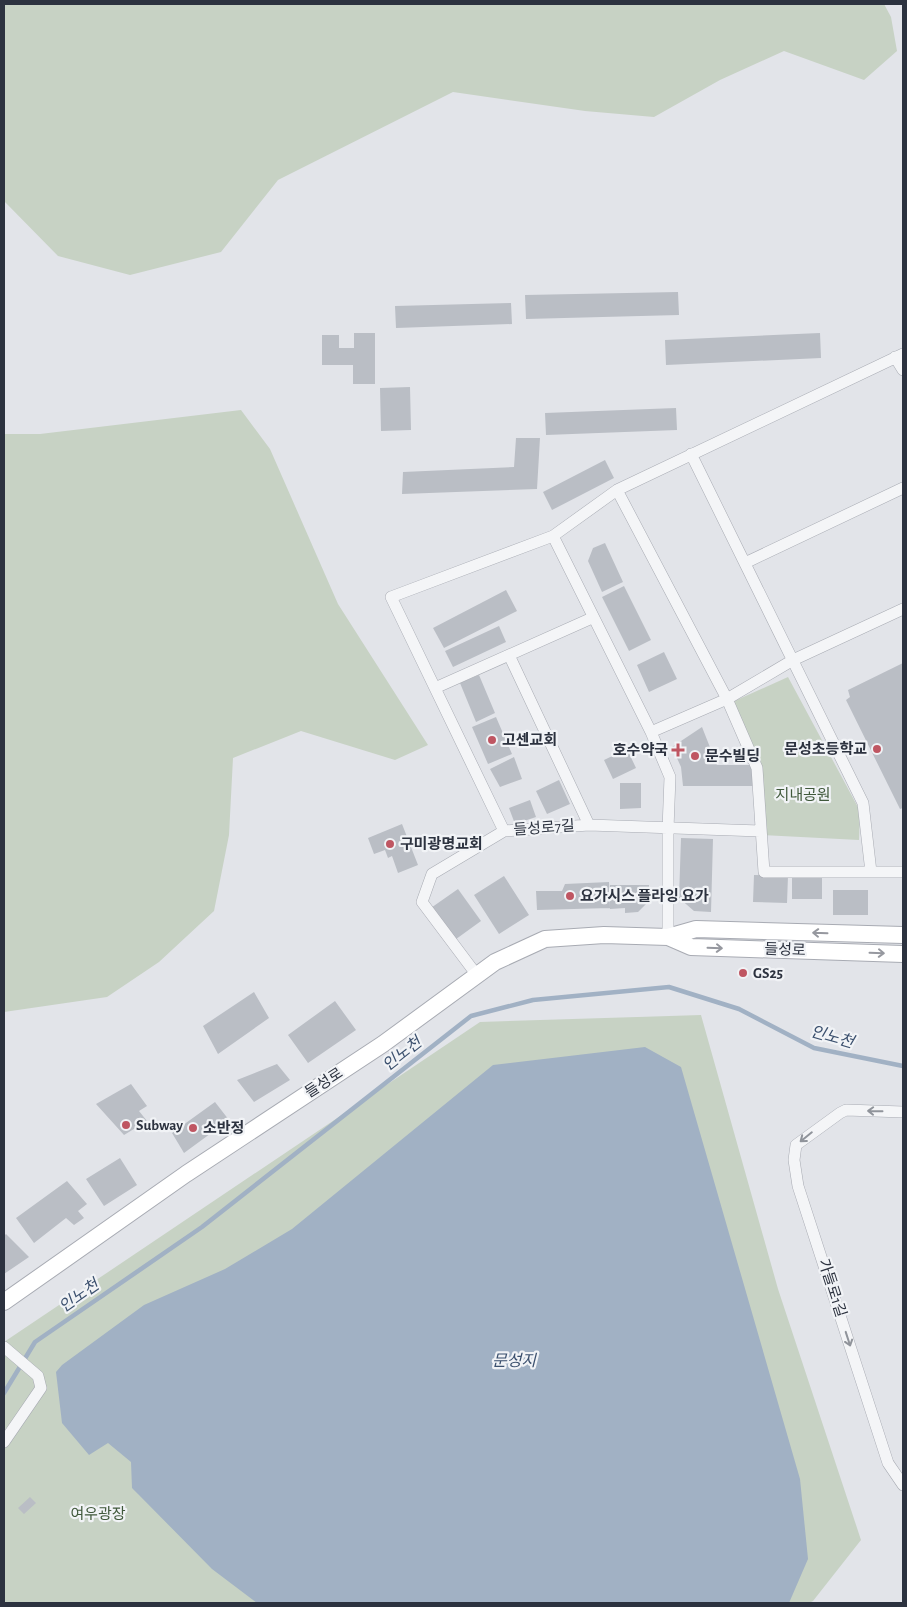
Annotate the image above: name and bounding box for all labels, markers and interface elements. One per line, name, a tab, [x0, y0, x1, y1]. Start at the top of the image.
place label: 고센교회	[502, 732, 557, 748]
marker: 고센교회	[486, 734, 498, 746]
place label: 문성초등학교	[784, 740, 867, 757]
place label: 호수약국	[613, 742, 668, 758]
marker: 문성초등학교	[871, 743, 883, 755]
marker: 호수약국	[672, 744, 684, 756]
place label: 문수빌딩	[705, 748, 760, 764]
marker: 문수빌딩	[689, 750, 701, 762]
park label: 지내공원	[775, 787, 831, 803]
street label: 들성로7길	[513, 817, 575, 838]
place label: 구미광명교회	[400, 836, 483, 852]
marker: 구미광명교회	[384, 838, 396, 850]
place label: 요가시스 플라잉 요가	[580, 888, 709, 904]
marker: 요가시스 플라잉 요가	[564, 890, 576, 902]
one-way arrow	[812, 928, 828, 937]
street label: 들성로	[764, 941, 806, 958]
one-way arrow	[706, 943, 723, 953]
one-way arrow	[869, 948, 885, 958]
place label: GS25	[753, 966, 783, 981]
marker: GS25	[737, 967, 749, 979]
water label: 인노천	[809, 1022, 858, 1051]
water label: 인노천	[379, 1032, 426, 1074]
street label: 들성로	[302, 1065, 345, 1101]
one-way arrow	[867, 1106, 884, 1116]
place label: Subway	[136, 1118, 183, 1133]
marker: Subway	[120, 1119, 132, 1131]
place label: 소반정	[203, 1120, 244, 1136]
marker: 소반정	[187, 1122, 199, 1134]
one-way arrow	[799, 1131, 812, 1142]
street label: 가들로1길	[816, 1257, 849, 1319]
water label: 인노천	[56, 1275, 104, 1315]
one-way arrow	[844, 1330, 853, 1346]
water label: 문성지	[492, 1352, 537, 1369]
park label: 여우광장	[70, 1506, 126, 1522]

